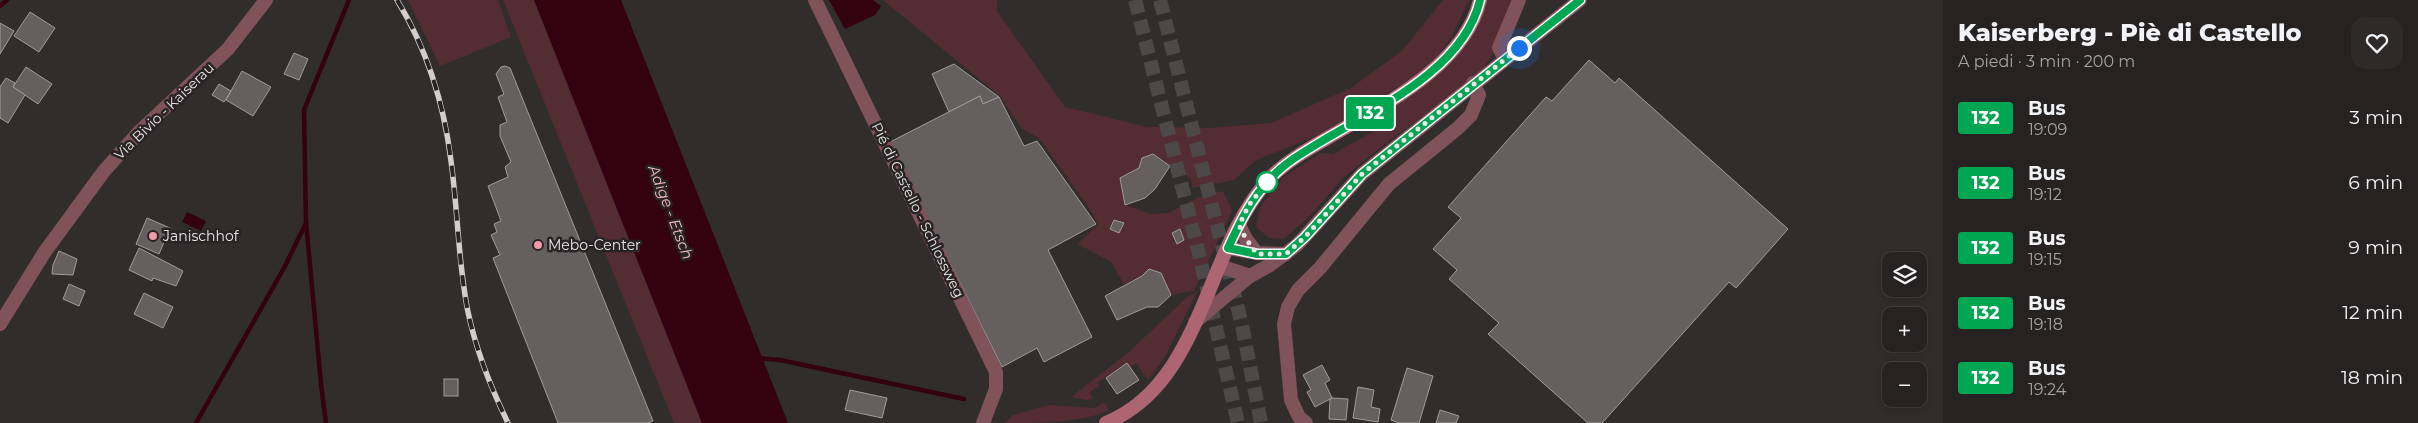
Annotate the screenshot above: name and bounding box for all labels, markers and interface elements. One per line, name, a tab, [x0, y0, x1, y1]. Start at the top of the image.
button: heart	[2351, 17, 2403, 69]
text: Kaiserberg - Piè di Castello	[1958, 18, 2302, 47]
your location	[1507, 36, 1532, 61]
text: A piedi · 3 min · 200 m	[1958, 52, 2135, 71]
street label: Via Bivio - Kaiserau	[110, 59, 218, 163]
line badge: 132	[1341, 97, 1399, 129]
text: Bus	[2028, 97, 2066, 120]
text: 132	[1356, 102, 1384, 124]
text: 3 min	[2349, 106, 2403, 129]
text: 132	[1971, 107, 2000, 129]
street label: Pié di Castello - Schlossweg	[868, 119, 968, 301]
text: 19:09	[2028, 120, 2067, 139]
water label: Adige - Etsch	[644, 161, 698, 262]
text: Bus	[2028, 162, 2066, 185]
unlabelled marker	[1256, 171, 1278, 193]
text: 6 min	[2348, 171, 2403, 194]
text: 132	[1971, 172, 2000, 194]
text: 19:12	[2028, 185, 2062, 204]
place label: Janischhof	[162, 227, 240, 245]
text: Bus	[2028, 227, 2066, 250]
marker: Janischhof	[147, 230, 159, 242]
place label: Mebo-Center	[548, 236, 641, 254]
text: 9 min	[2348, 236, 2403, 259]
text: 132	[1971, 237, 2000, 259]
marker: Mebo-Center	[532, 239, 544, 251]
text: 19:15	[2028, 250, 2062, 269]
map controls	[1882, 252, 1927, 407]
button: layers	[1882, 252, 1927, 297]
text: Bus	[2028, 292, 2066, 315]
text: 12 min	[2342, 301, 2403, 324]
text: 132	[1971, 302, 2000, 324]
button: +	[1882, 307, 1927, 352]
text: 19:18	[2028, 315, 2063, 334]
text: Bus	[2028, 357, 2066, 380]
button: −	[1882, 362, 1927, 407]
text: 18 min	[2341, 366, 2403, 389]
text: 132	[1971, 367, 2000, 389]
text: 19:24	[2028, 380, 2066, 399]

